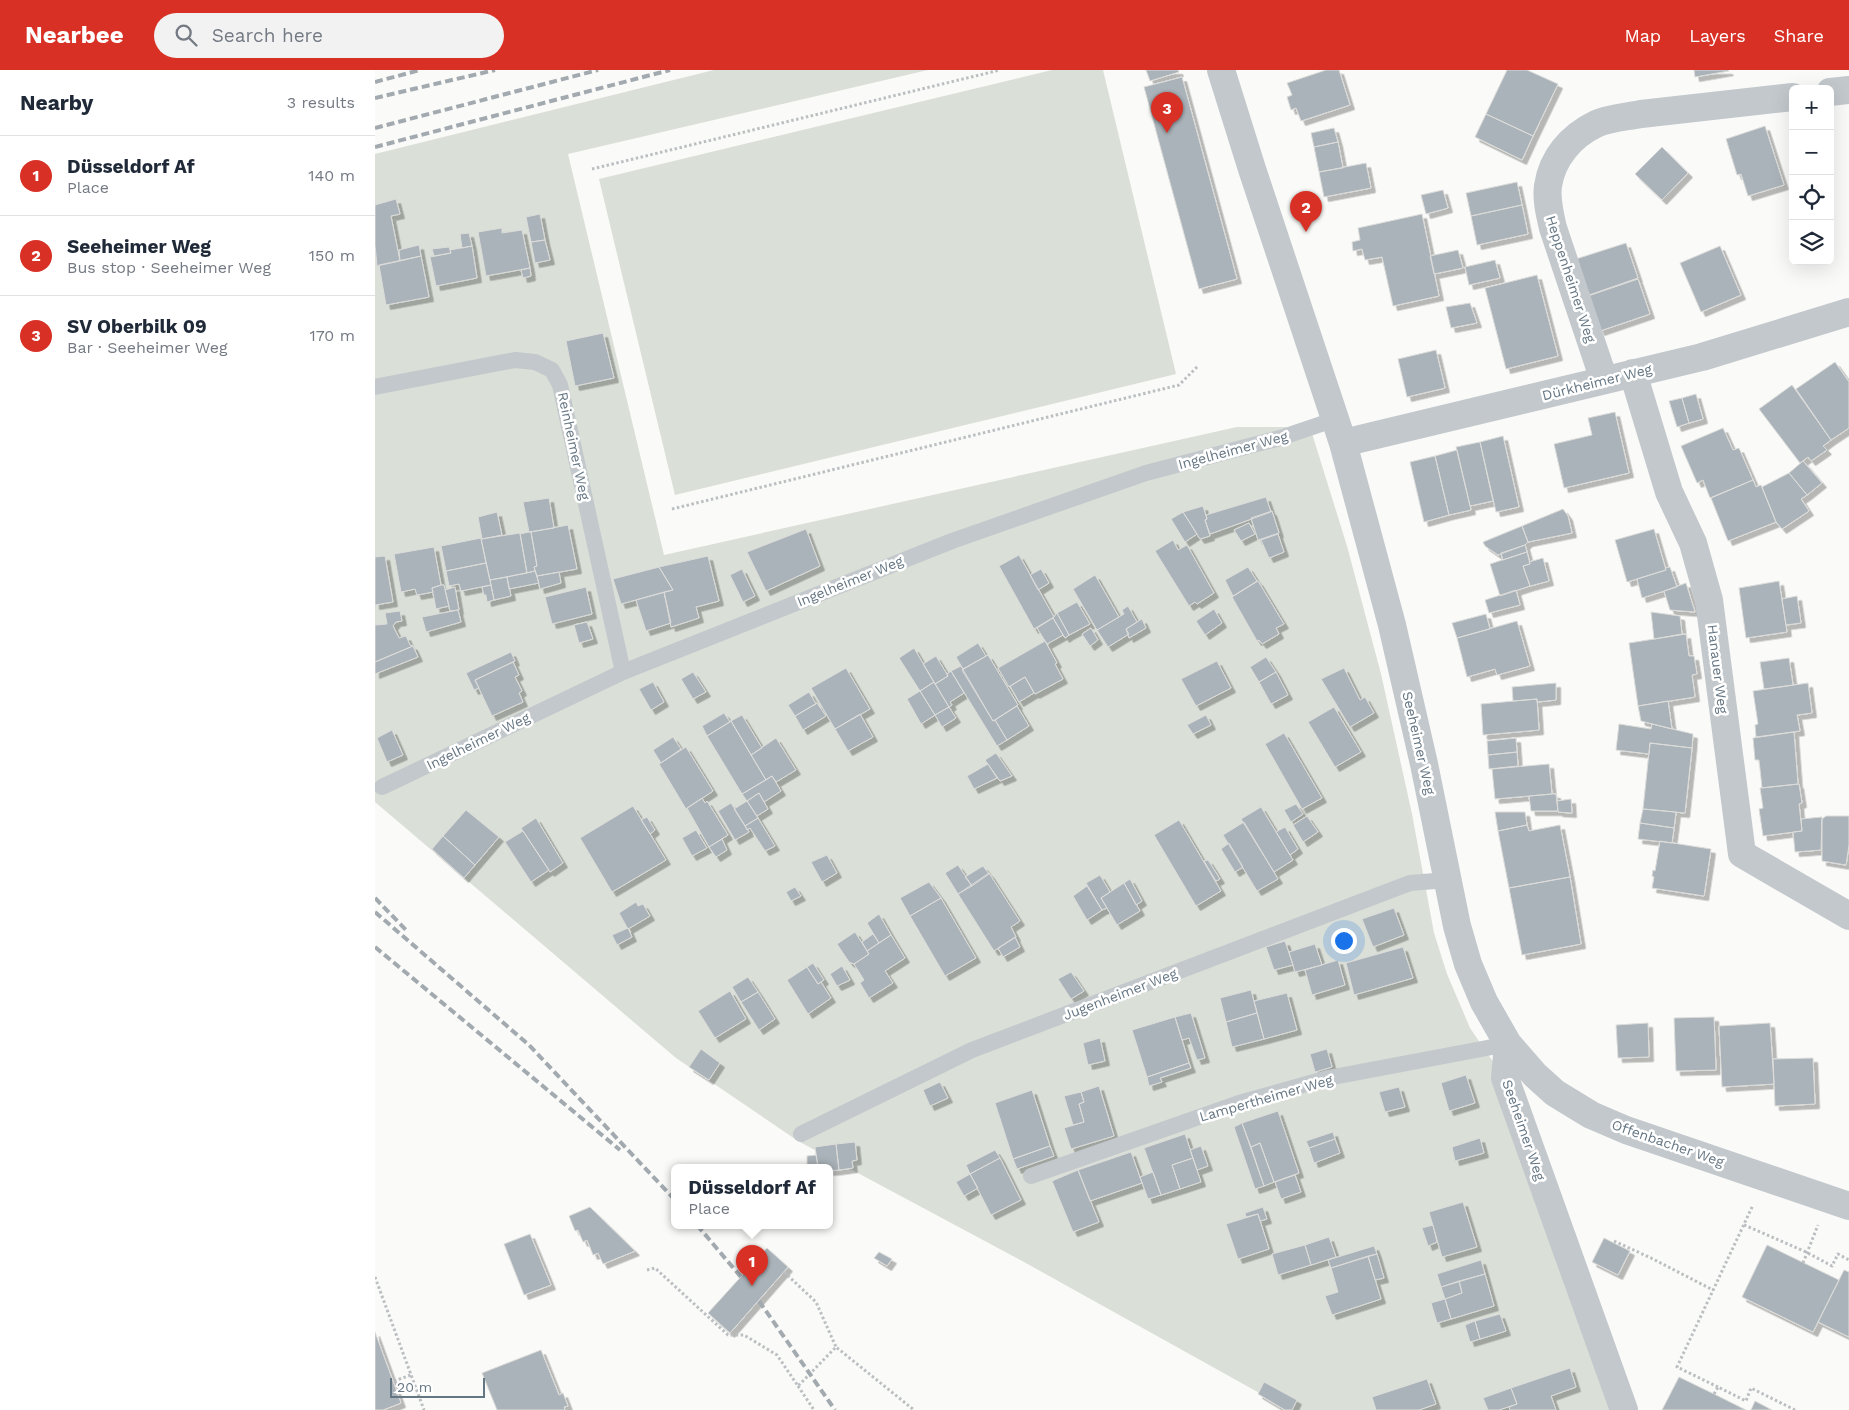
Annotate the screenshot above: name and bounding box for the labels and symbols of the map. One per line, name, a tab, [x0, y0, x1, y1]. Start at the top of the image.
pin: 3	[1151, 92, 1183, 133]
pin: 2	[1290, 191, 1322, 232]
street label: Heppenheimer Weg	[1543, 213, 1599, 345]
street label: Dürkheimer Weg	[1540, 360, 1654, 403]
street label: Reinheimer Weg	[555, 391, 593, 502]
street label: Ingelheimer Weg	[1176, 428, 1290, 472]
street label: Ingelheimer Weg	[795, 552, 906, 610]
street label: Hanauer Weg	[1705, 623, 1731, 715]
street label: Seeheimer Weg	[1399, 690, 1439, 797]
street label: Ingelheimer Weg	[424, 709, 533, 773]
your location	[1331, 928, 1357, 954]
street label: Jugenheimer Weg	[1061, 965, 1180, 1023]
street label: Lampertheimer Weg	[1198, 1071, 1335, 1125]
street label: Seeheimer Weg	[1499, 1078, 1549, 1183]
street label: Offenbacher Weg	[1610, 1116, 1727, 1170]
pin: 1	[736, 1245, 768, 1286]
scale bar	[390, 1375, 485, 1398]

